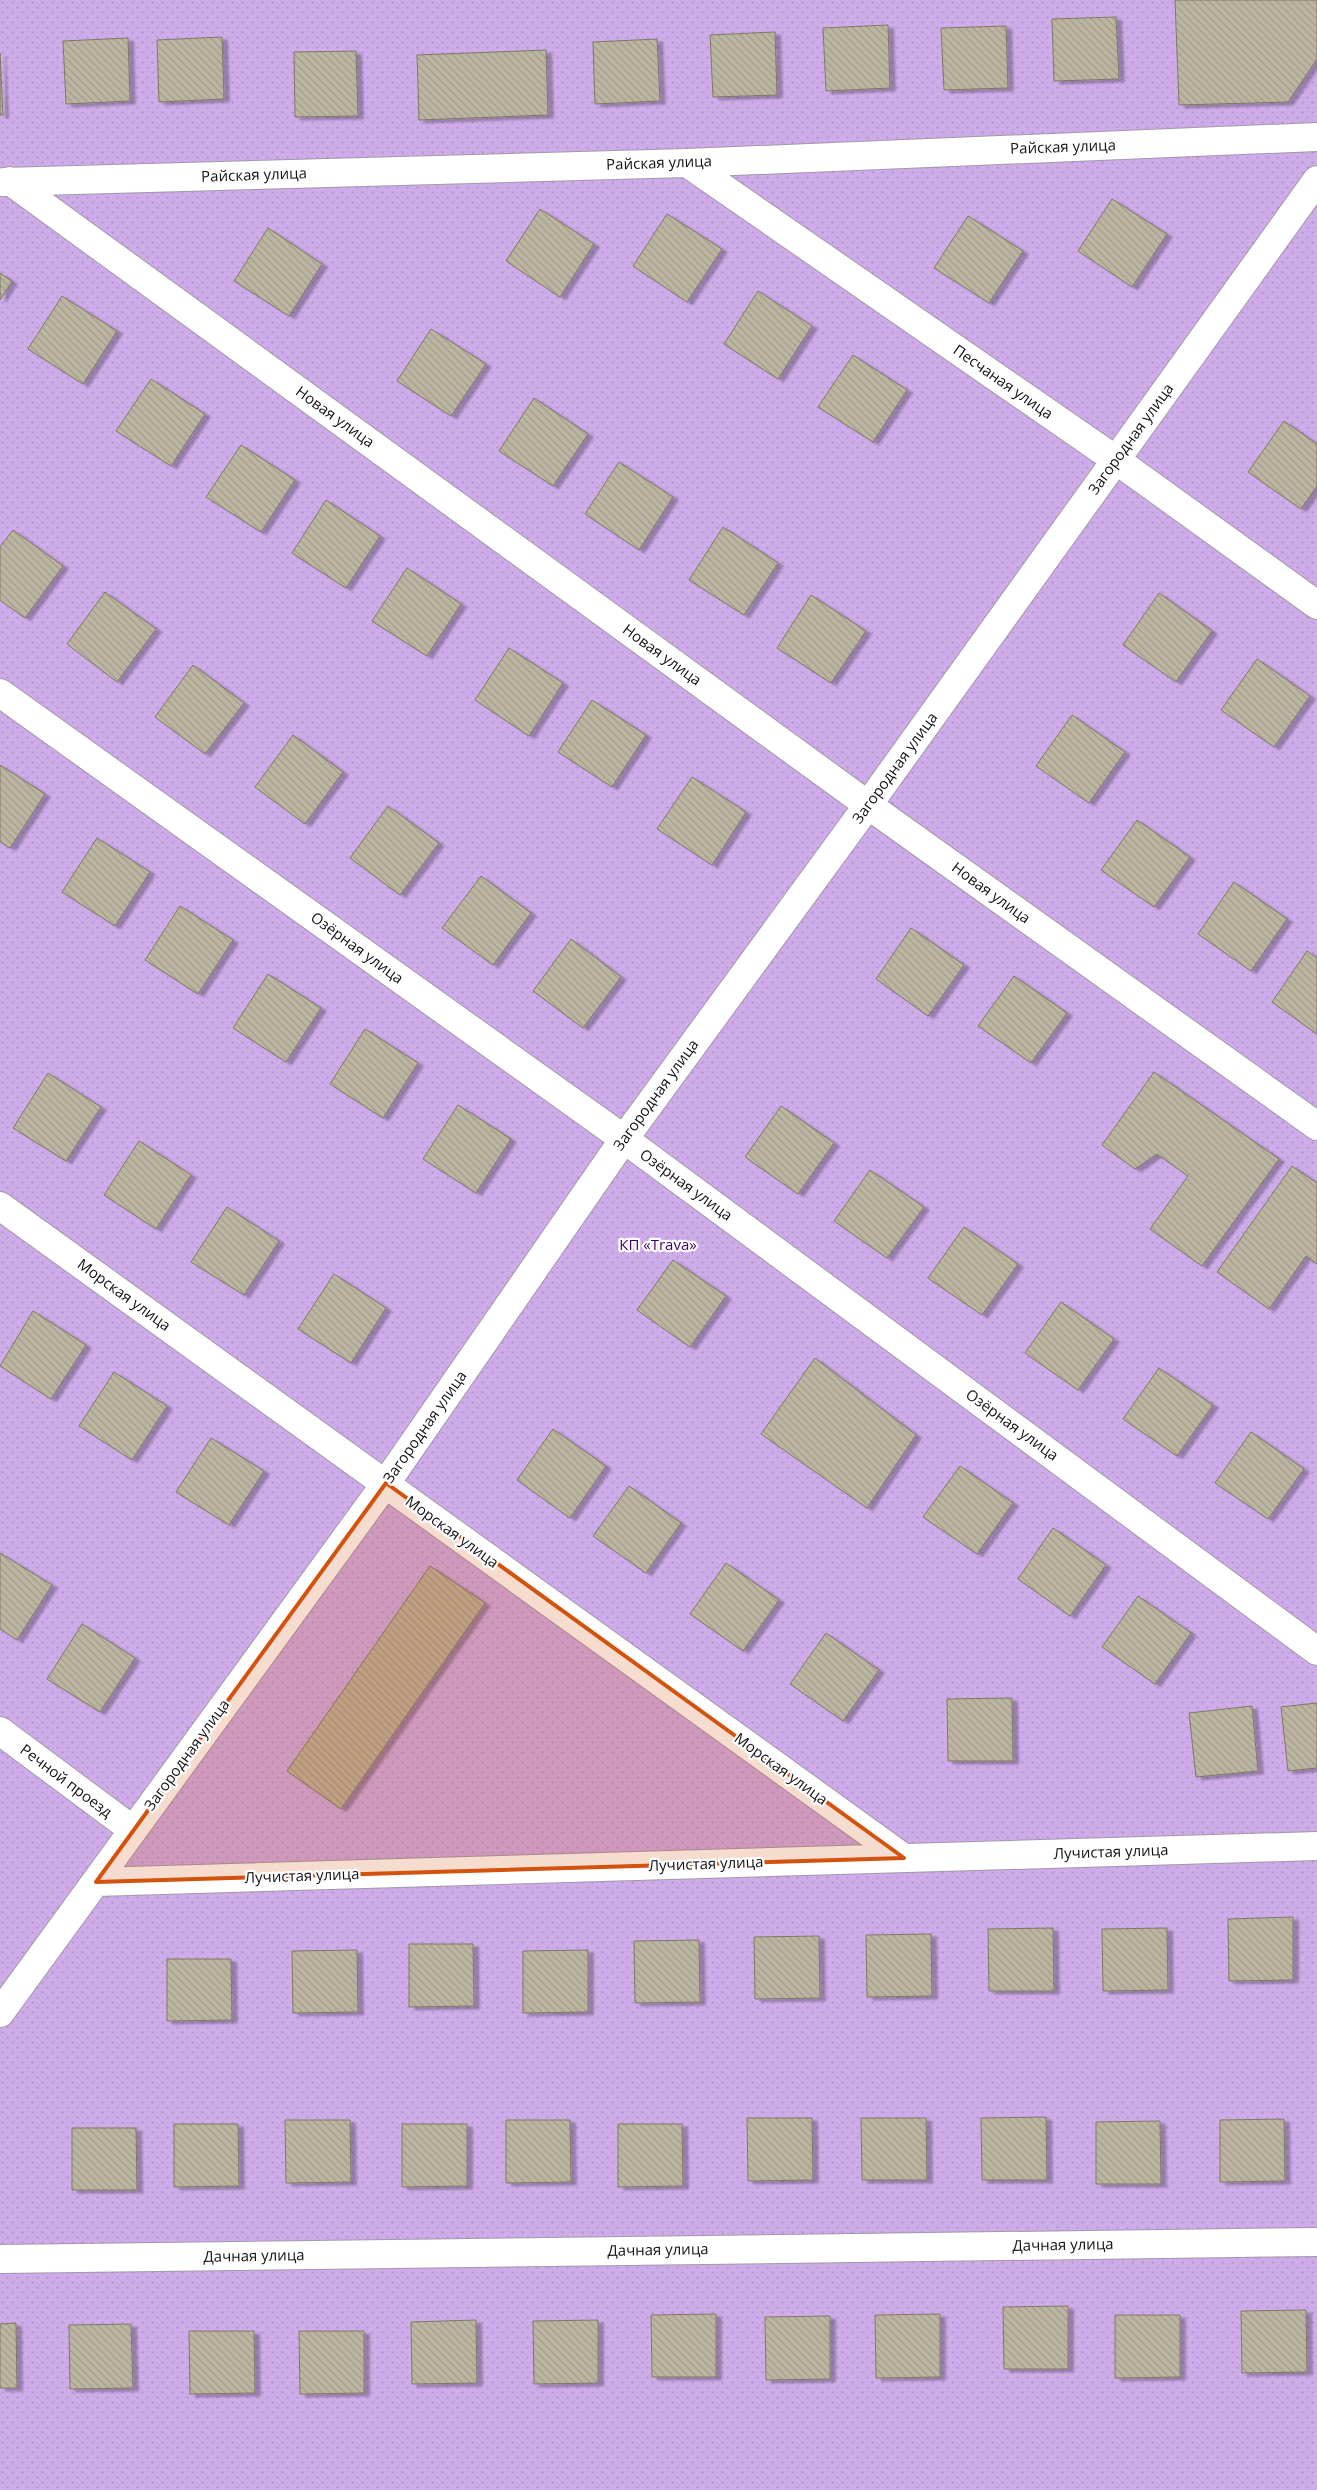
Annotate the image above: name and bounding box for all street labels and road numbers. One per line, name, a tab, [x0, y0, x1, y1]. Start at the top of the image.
street label: Райская улица	[1010, 134, 1116, 158]
street label: Райская улица	[606, 150, 712, 174]
street label: Райская улица	[201, 162, 307, 186]
street label: Песчаная улица	[950, 339, 1057, 423]
street label: Загородная улица	[1083, 379, 1177, 498]
street label: Новая улица	[292, 381, 379, 451]
street label: Новая улица	[619, 619, 706, 689]
street label: Загородная улица	[847, 708, 941, 827]
street label: Новая улица	[948, 857, 1035, 927]
street label: Озёрная улица	[307, 907, 408, 988]
street label: Загородная улица	[608, 1035, 702, 1154]
street label: Озёрная улица	[636, 1144, 737, 1225]
street label: Морская улица	[74, 1254, 175, 1335]
street label: Загородная улица	[378, 1366, 470, 1487]
street label: Озёрная улица	[962, 1384, 1063, 1465]
street label: Морская улица	[402, 1491, 503, 1572]
street label: Загородная улица	[139, 1695, 233, 1814]
street label: Морская улица	[731, 1728, 832, 1809]
street label: Речной проезд	[17, 1739, 117, 1822]
street label: Лучистая улица	[1053, 1839, 1169, 1863]
street label: Лучистая улица	[648, 1851, 764, 1875]
street label: Лучистая улица	[244, 1863, 360, 1887]
street label: Дачная улица	[1012, 2233, 1114, 2255]
street label: Дачная улица	[607, 2238, 709, 2260]
street label: Дачная улица	[203, 2244, 305, 2266]

